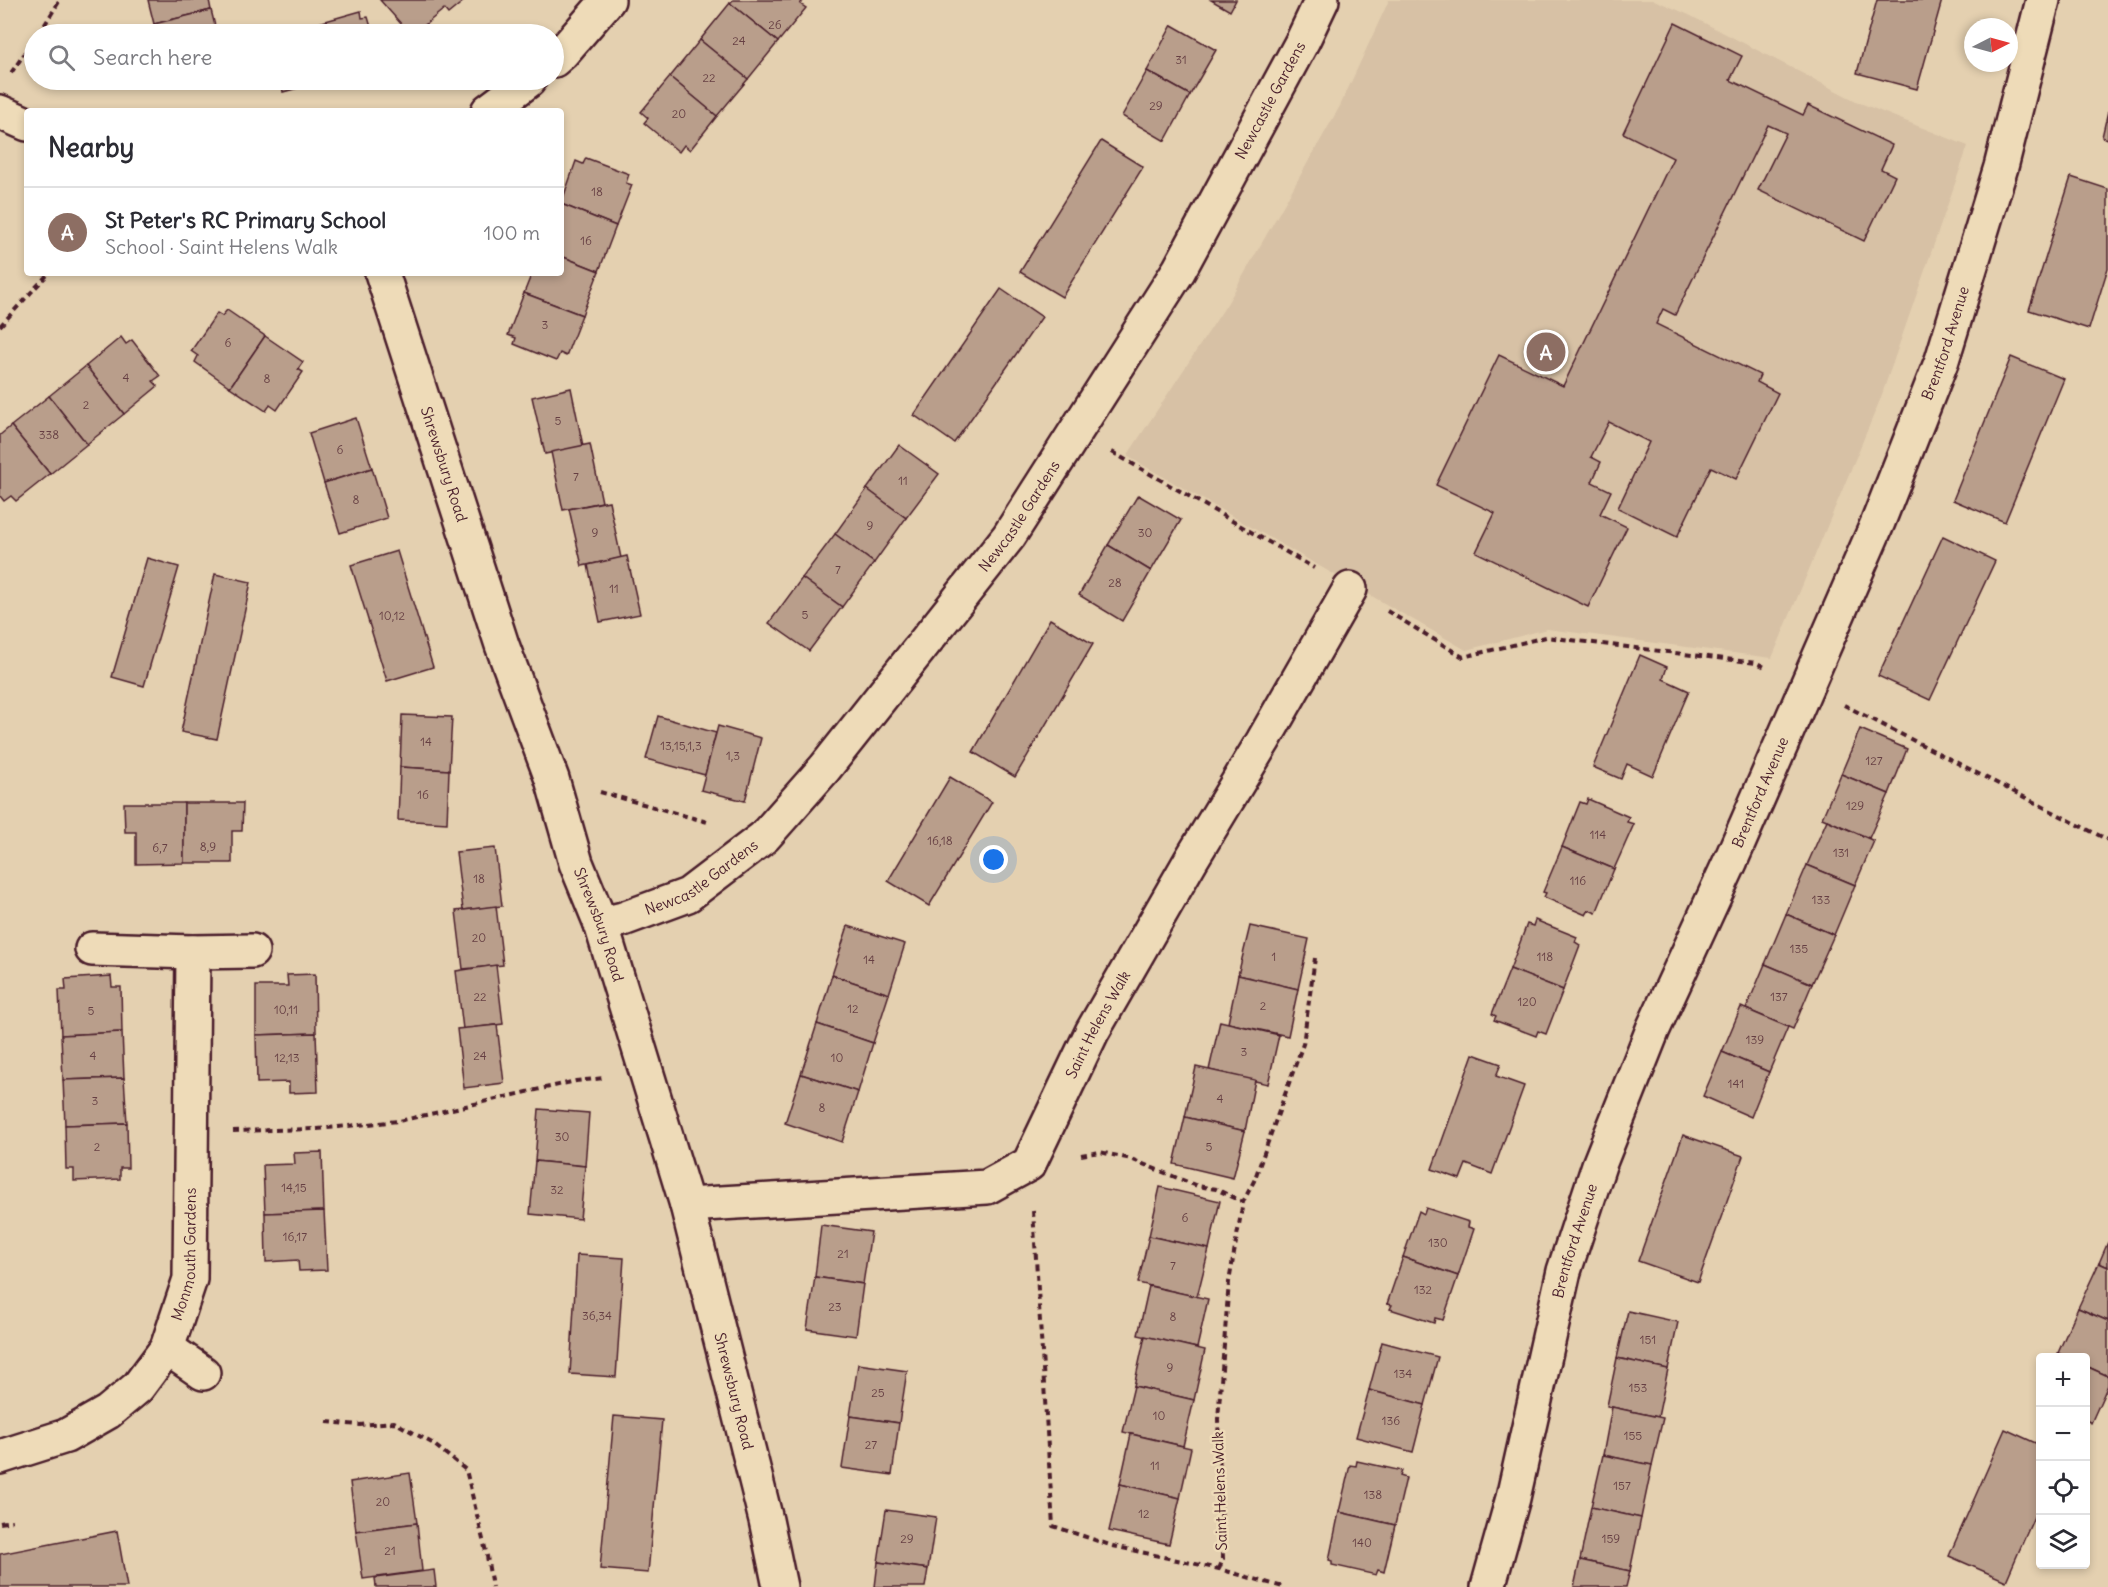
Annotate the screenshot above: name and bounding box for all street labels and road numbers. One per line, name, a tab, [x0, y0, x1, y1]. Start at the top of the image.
street label: Newcastle Gardens	[1231, 38, 1309, 162]
street label: Brentford Avenue	[1917, 284, 1973, 403]
street label: Shrewsbury Road	[417, 404, 472, 524]
street label: Newcastle Gardens	[974, 456, 1064, 575]
street label: Brentford Avenue	[1728, 734, 1792, 851]
street label: Newcastle Gardens	[642, 835, 762, 919]
street label: Shrewsbury Road	[570, 865, 628, 984]
street label: Saint Helens Walk	[1061, 967, 1134, 1081]
street label: Brentford Avenue	[1548, 1181, 1601, 1300]
street label: Monmouth Gardens	[167, 1187, 200, 1323]
street label: Shrewsbury Road	[710, 1331, 758, 1452]
street label: Saint Helens Walk	[1208, 1431, 1231, 1551]

